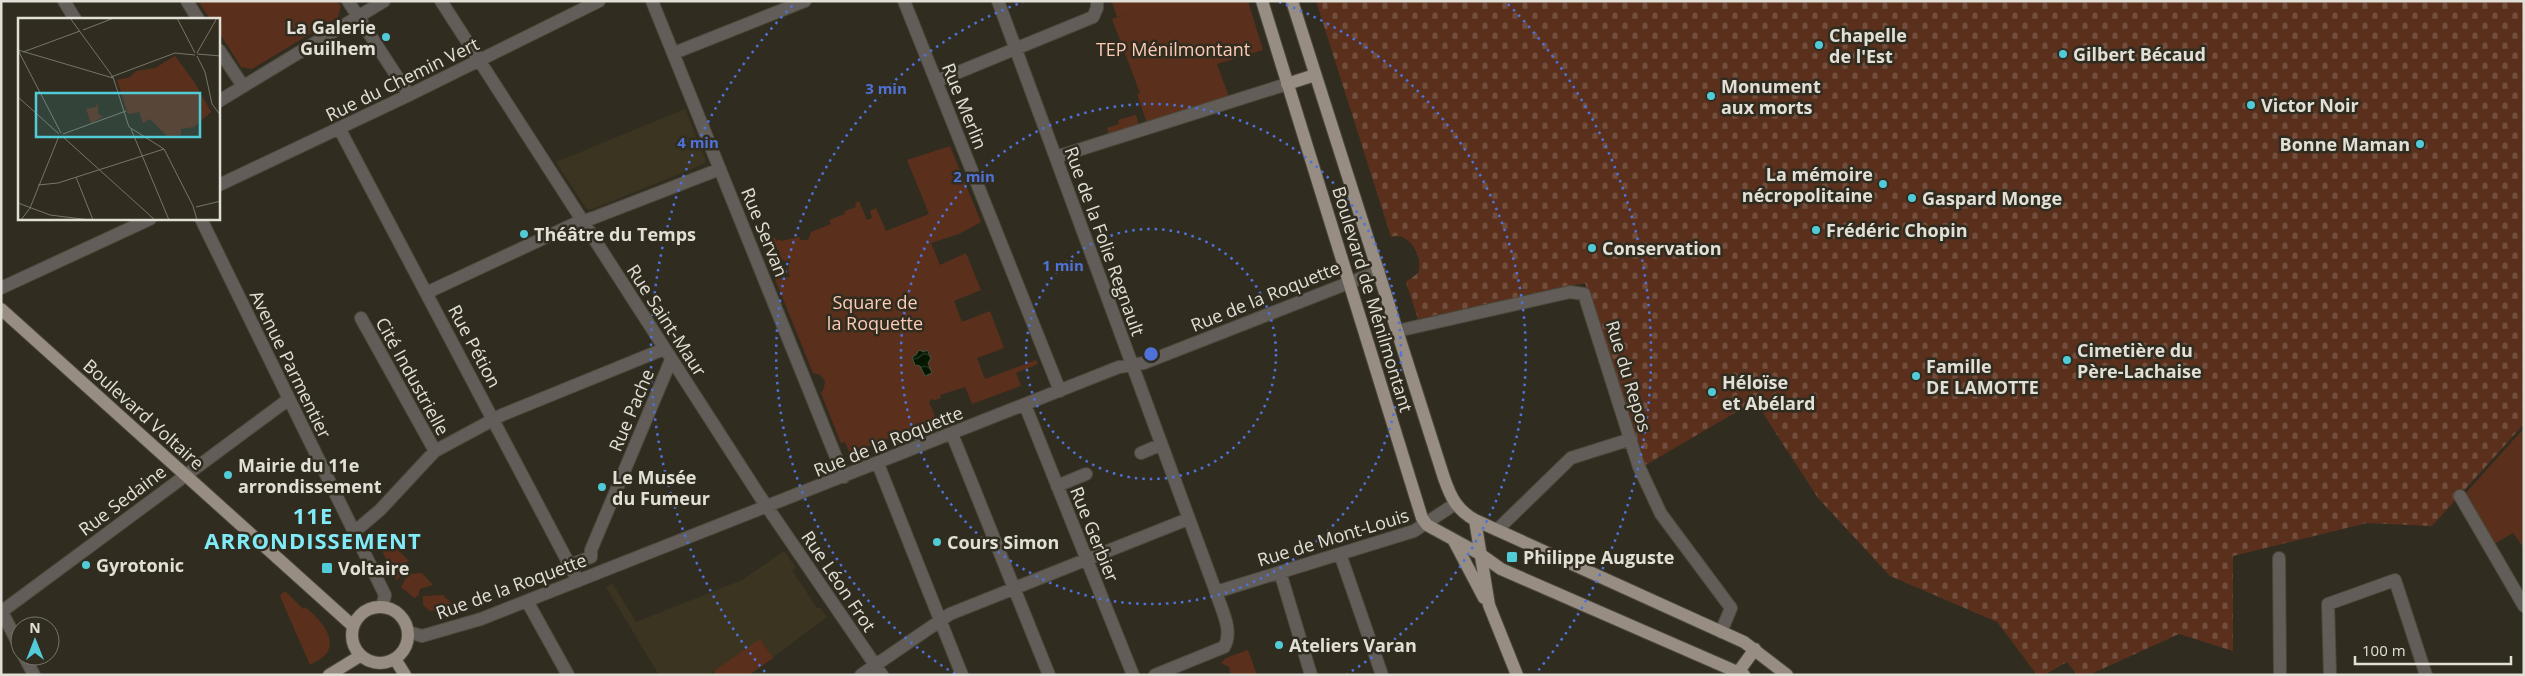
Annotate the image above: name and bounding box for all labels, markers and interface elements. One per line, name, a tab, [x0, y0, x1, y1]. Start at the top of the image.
place label: La Galerie Guilhem	[286, 15, 376, 60]
inset map	[18, 18, 220, 220]
place label: Chapelle de l'Est	[1829, 23, 1907, 68]
street label: Rue du Chemin Vert	[321, 31, 483, 127]
marker: La Galerie Guilhem	[380, 31, 392, 43]
park label: TEP Ménilmontant	[1096, 37, 1250, 61]
marker: Chapelle de l'Est	[1813, 39, 1825, 51]
place label: Gilbert Bécaud	[2073, 42, 2206, 66]
marker: Gilbert Bécaud	[2057, 48, 2069, 60]
street label: Rue Merlin	[937, 59, 993, 153]
place label: Monument aux morts	[1721, 74, 1821, 119]
text: 3 min	[865, 78, 907, 98]
marker: Monument aux morts	[1705, 90, 1717, 102]
place label: Victor Noir	[2261, 93, 2359, 117]
marker: Victor Noir	[2245, 99, 2257, 111]
text: 4 min	[677, 132, 719, 152]
place label: Bonne Maman	[2280, 132, 2410, 156]
marker: Bonne Maman	[2414, 138, 2426, 150]
street label: Rue de la Folie Regnault	[1060, 143, 1150, 339]
place label: La mémoire nécropolitaine	[1742, 162, 1873, 207]
text: 2 min	[953, 166, 995, 186]
marker: La mémoire nécropolitaine	[1877, 178, 1889, 190]
street label: Boulevard de Ménilmontant	[1327, 183, 1419, 415]
street label: Rue Servan	[736, 184, 794, 280]
place label: Gaspard Monge	[1922, 186, 2062, 210]
marker: Gaspard Monge	[1906, 192, 1918, 204]
place label: Frédéric Chopin	[1826, 218, 1967, 242]
place label: Théâtre du Temps	[534, 222, 696, 246]
marker: Frédéric Chopin	[1810, 224, 1822, 236]
marker: Théâtre du Temps	[518, 228, 530, 240]
place label: Conservation	[1602, 236, 1722, 260]
marker: Conservation	[1586, 242, 1598, 254]
text: 1 min	[1042, 255, 1084, 275]
street label: Rue de la Roquette	[1187, 255, 1343, 337]
street label: Rue Saint-Maur	[622, 259, 713, 381]
street label: Avenue Parmentier	[245, 286, 338, 443]
park label: Square de la Roquette	[827, 290, 923, 335]
street label: Rue Pétion	[443, 300, 507, 392]
street label: Cité Industrielle	[371, 313, 455, 439]
street label: Rue du Repos	[1601, 317, 1657, 435]
place label: Cimetière du Père-Lachaise	[2077, 338, 2202, 383]
centre of rings	[1142, 345, 1160, 363]
street label: Boulevard Voltaire	[78, 353, 210, 475]
place label: Famille DE LAMOTTE	[1926, 354, 2039, 399]
marker: Cimetière du Père-Lachaise	[2061, 354, 2073, 366]
street label: Rue Pache	[603, 365, 659, 455]
place label: Héloïse et Abélard	[1722, 370, 1816, 415]
marker: Famille DE LAMOTTE	[1910, 370, 1922, 382]
marker: Héloïse et Abélard	[1706, 386, 1718, 398]
street label: Rue de la Roquette	[810, 400, 966, 482]
place label: Mairie du 11e arrondissement	[238, 453, 382, 498]
street label: Rue Sedaine	[73, 459, 171, 541]
place label: Le Musée du Fumeur	[612, 465, 710, 510]
marker: Mairie du 11e arrondissement	[222, 469, 234, 481]
marker: Le Musée du Fumeur	[596, 481, 608, 493]
street label: Rue Gerbier	[1065, 483, 1125, 586]
district label: 11E ARRONDISSEMENT	[204, 500, 422, 555]
street label: Rue de Mont-Louis	[1254, 503, 1412, 571]
street label: Rue Léon Frot	[796, 526, 882, 636]
place label: Cours Simon	[947, 530, 1059, 554]
marker: Cours Simon	[931, 536, 943, 548]
place label: Philippe Auguste	[1523, 545, 1674, 569]
street label: Rue de la Roquette	[432, 548, 590, 624]
marker: Philippe Auguste	[1505, 550, 1519, 564]
place label: Gyrotonic	[96, 553, 184, 577]
place label: Voltaire	[338, 556, 409, 580]
marker: Gyrotonic	[80, 559, 92, 571]
marker: Voltaire	[320, 561, 334, 575]
north arrow	[10, 616, 60, 666]
text: N	[29, 618, 41, 637]
place label: Ateliers Varan	[1289, 633, 1417, 657]
scale bar	[2355, 634, 2511, 666]
marker: Ateliers Varan	[1273, 639, 1285, 651]
text: 100 m	[2362, 640, 2406, 660]

